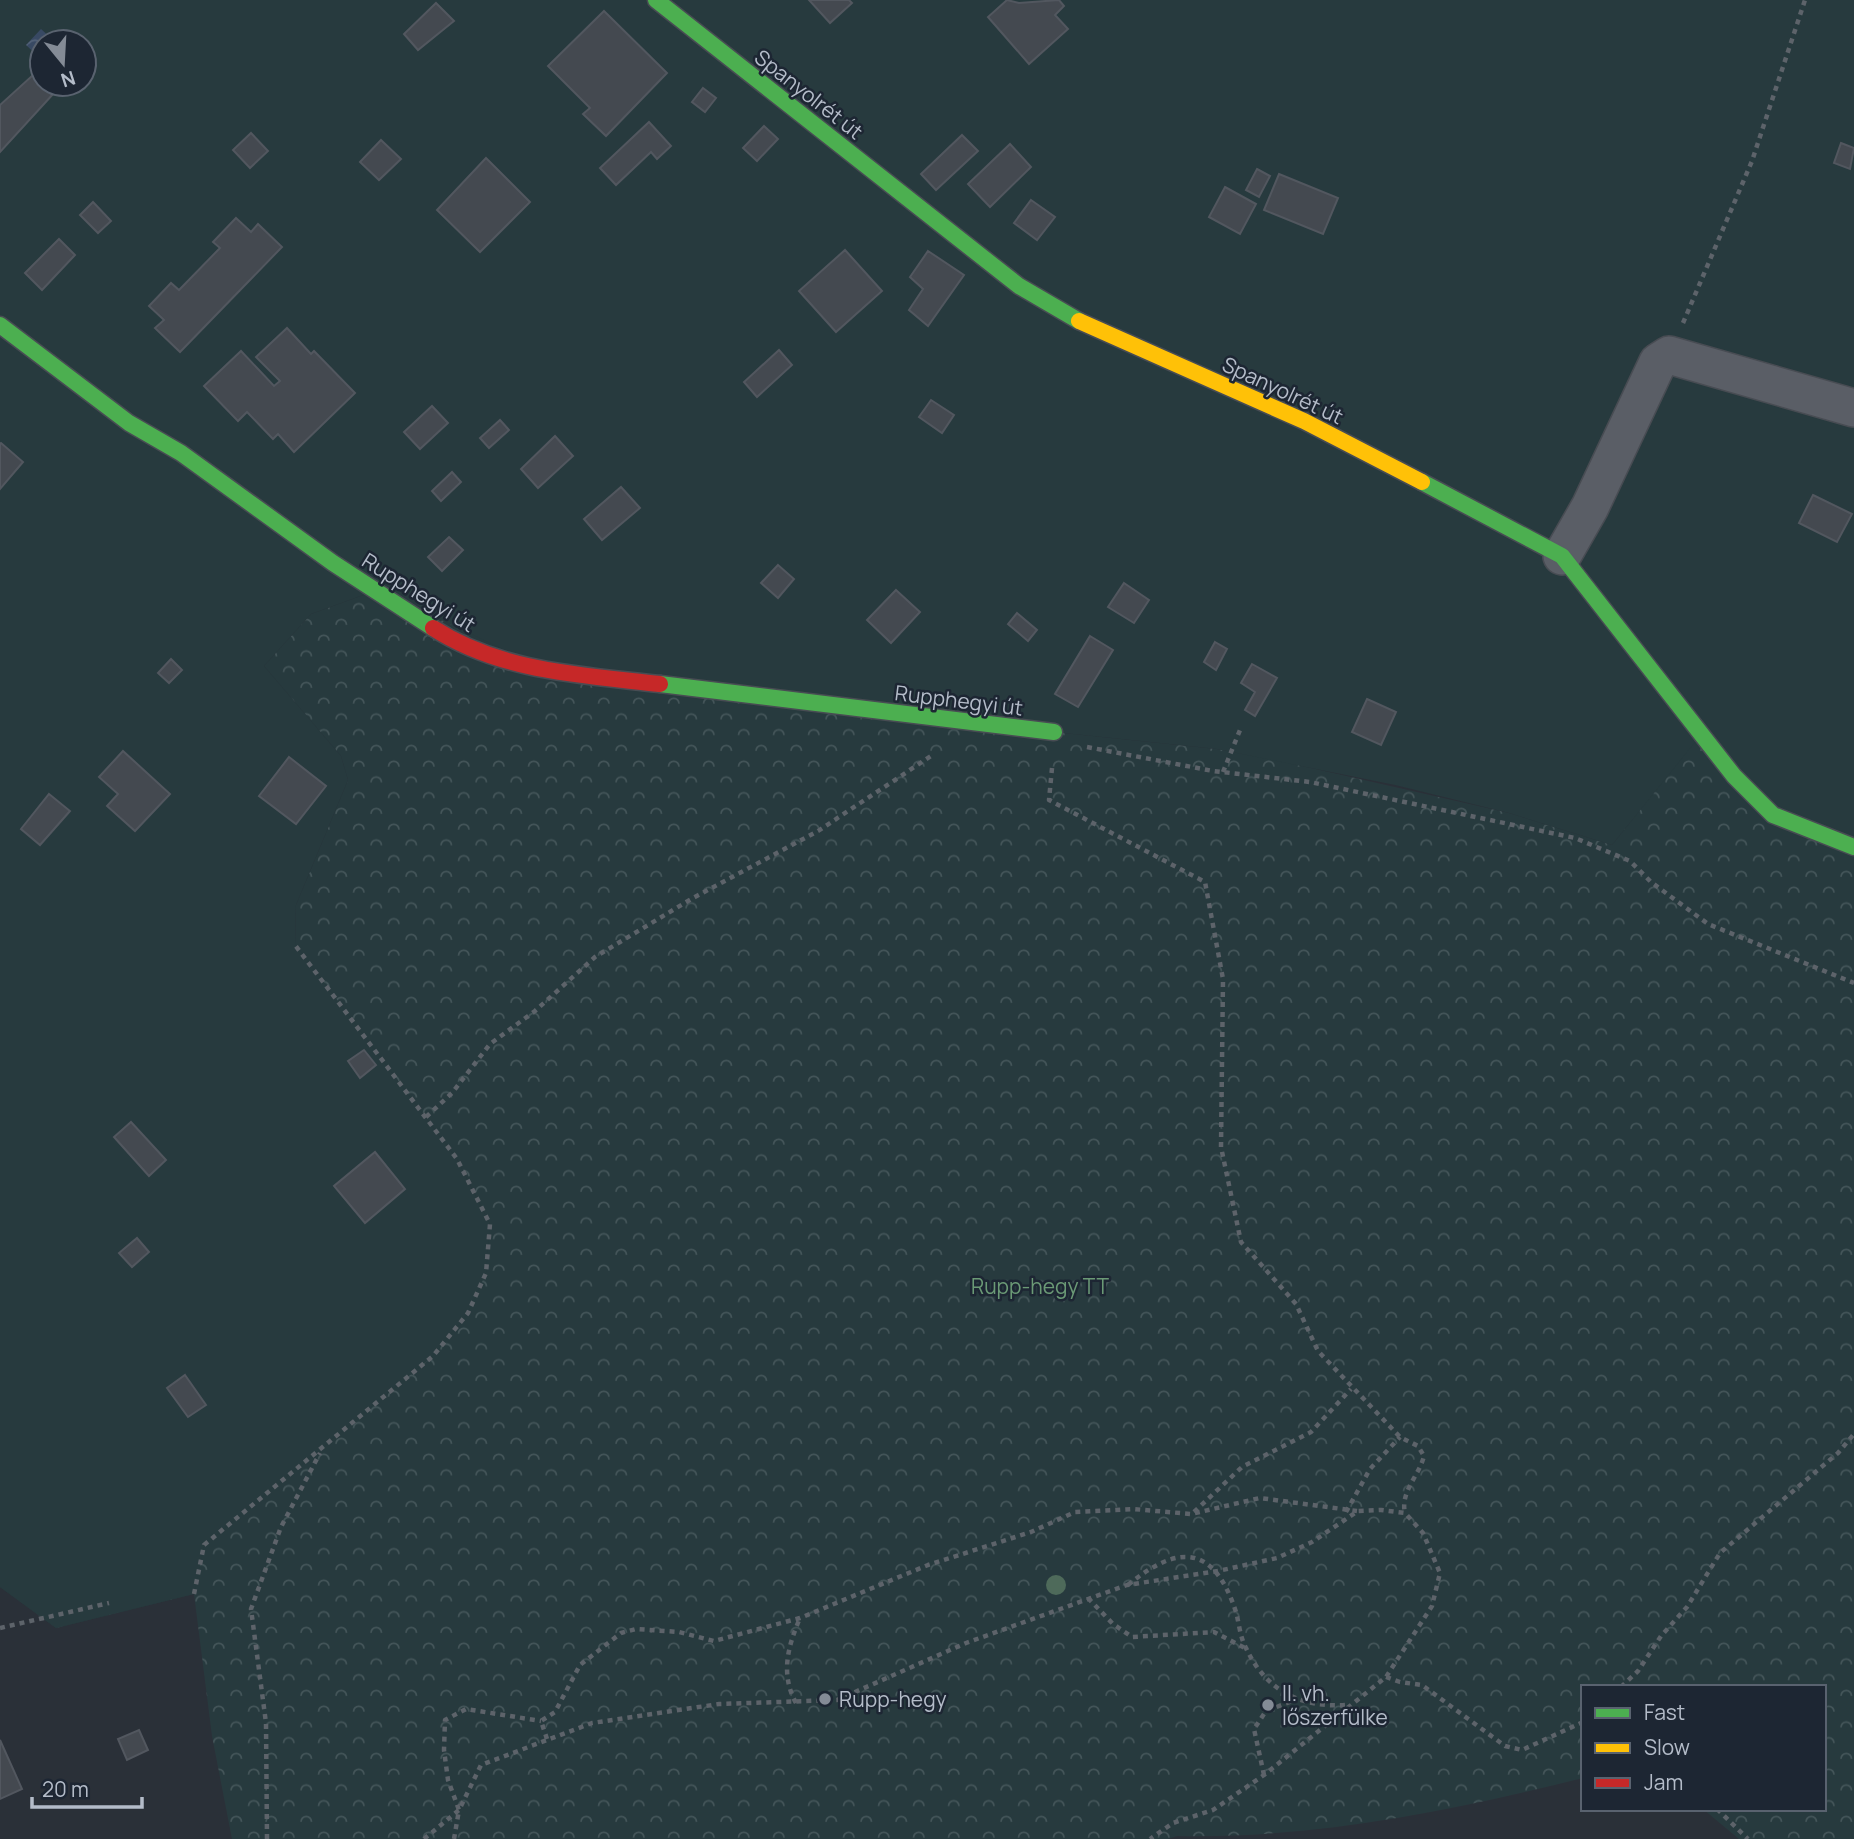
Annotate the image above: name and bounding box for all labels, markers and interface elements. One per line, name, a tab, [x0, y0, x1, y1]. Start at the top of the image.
north arrow	[28, 28, 98, 98]
street label: Spanyolrét út	[749, 43, 869, 145]
text: N	[58, 65, 79, 94]
street label: Spanyolrét út	[1218, 350, 1348, 430]
street label: Rupphegyi út	[357, 546, 481, 638]
street label: Rupphegyi út	[893, 678, 1025, 722]
park label: Rupp-hegy TT	[971, 1272, 1110, 1300]
place label: II. vh. lőszerfülke	[1282, 1679, 1388, 1731]
place label: Rupp-hegy	[839, 1685, 947, 1713]
legend	[1581, 1685, 1826, 1811]
marker: Rupp-hegy	[817, 1691, 833, 1707]
marker: II. vh. lőszerfülke	[1260, 1697, 1276, 1713]
text: Fast	[1644, 1698, 1685, 1726]
text: Slow	[1644, 1733, 1690, 1761]
scale bar	[32, 1766, 142, 1810]
text: Jam	[1644, 1768, 1683, 1796]
text: 20 m	[42, 1775, 89, 1803]

